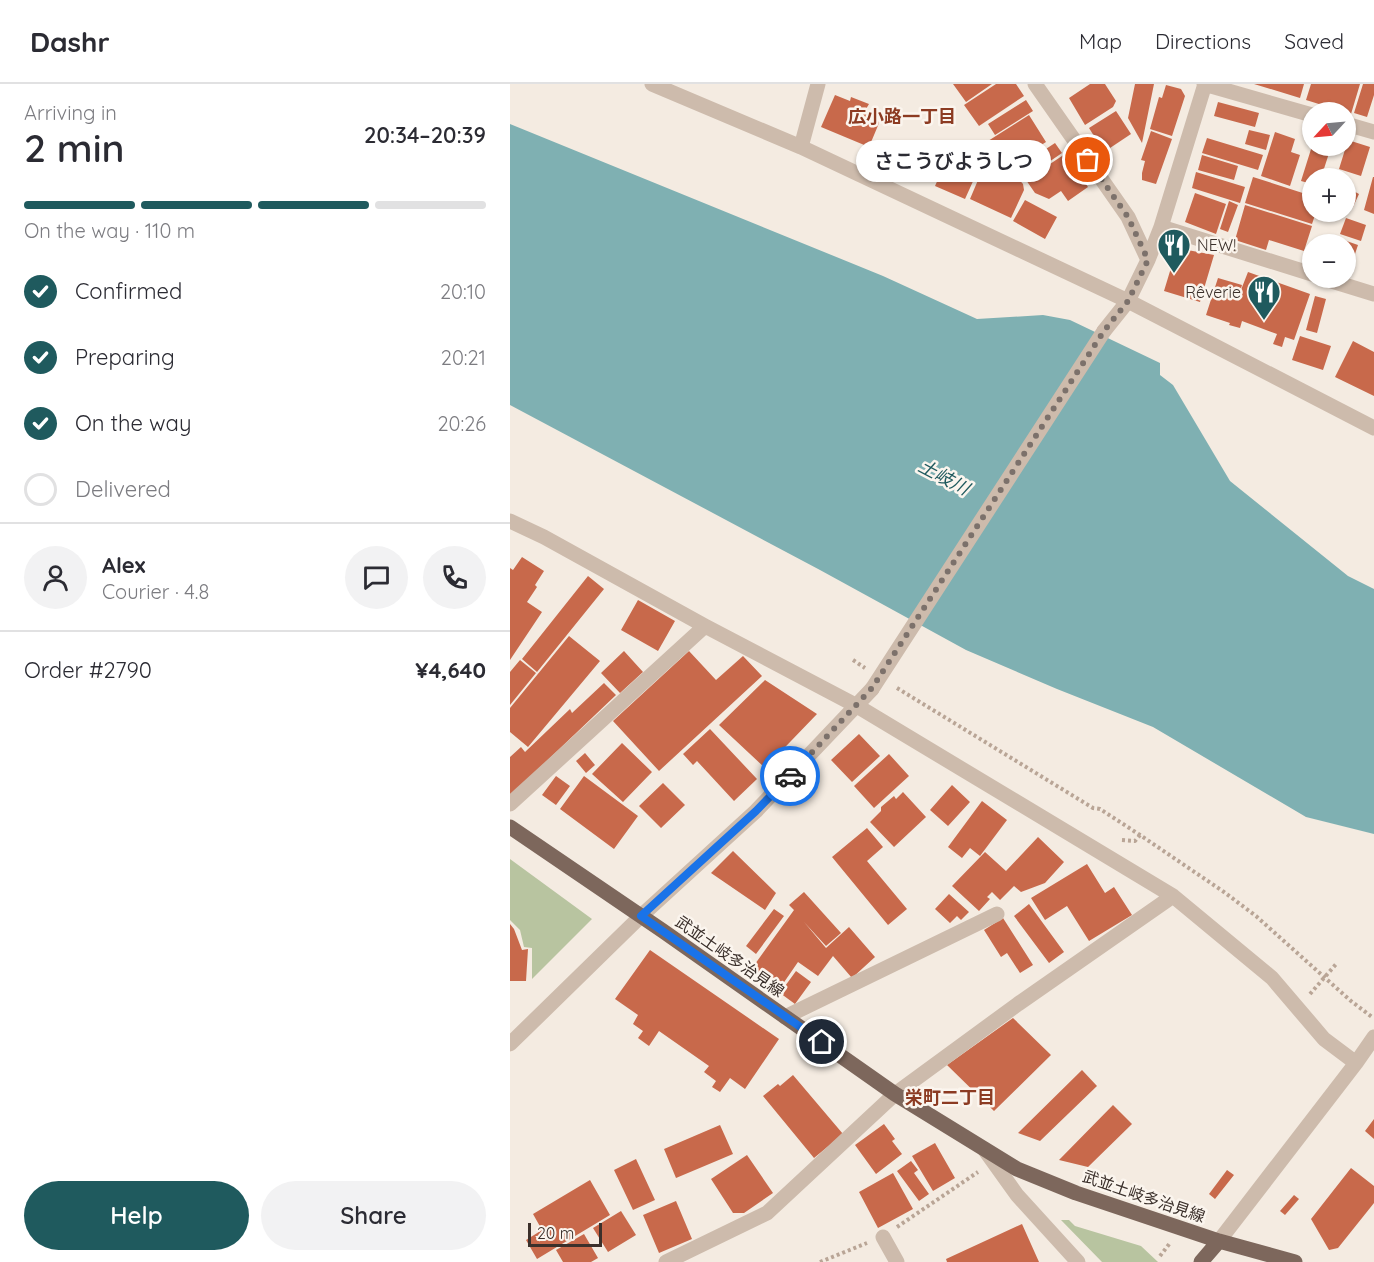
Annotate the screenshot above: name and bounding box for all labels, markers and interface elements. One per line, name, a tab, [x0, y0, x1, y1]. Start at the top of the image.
text: Dashr	[30, 24, 110, 59]
text: Map	[1079, 28, 1122, 54]
text: Directions	[1155, 28, 1251, 54]
text: Saved	[1284, 28, 1344, 54]
text: Arriving in	[24, 100, 117, 125]
north arrow	[1302, 102, 1356, 156]
map controls	[1302, 102, 1356, 288]
district label: 広小路一丁目	[848, 105, 956, 128]
text: 20:34–20:39	[364, 121, 486, 149]
text: 2 min	[24, 123, 125, 172]
pin	[1062, 134, 1113, 185]
callout: さこうびようしつ	[857, 139, 1052, 181]
icon: bag	[1071, 143, 1104, 176]
text: さこうびようしつ	[874, 148, 1033, 173]
button: +	[1302, 168, 1356, 222]
text: On the way · 110 m	[24, 218, 195, 243]
restaurant icon: NEW!	[1156, 227, 1192, 274]
button: −	[1302, 234, 1356, 288]
place label: NEW!	[1197, 235, 1236, 255]
restaurant icon: Rêverie	[1246, 274, 1282, 321]
icon: check	[24, 275, 57, 308]
text: Confirmed	[75, 277, 182, 305]
text: 20:10	[440, 279, 486, 304]
place label: Rêverie	[1185, 282, 1241, 302]
icon: check	[24, 341, 57, 374]
text: Preparing	[75, 343, 175, 371]
text: 20:21	[441, 345, 486, 370]
icon: check	[24, 407, 57, 440]
text: On the way	[75, 409, 191, 437]
text: 20:26	[437, 411, 486, 436]
water label: 土岐川	[915, 454, 975, 501]
text: Delivered	[75, 475, 171, 503]
button: person	[24, 546, 87, 609]
button: chat	[345, 546, 408, 609]
button: phone	[423, 546, 486, 609]
text: Alex	[102, 551, 145, 579]
text: Courier · 4.8	[102, 579, 209, 604]
text: Order #2790	[24, 656, 152, 684]
text: ¥4,640	[415, 656, 486, 684]
courier	[760, 746, 820, 806]
icon: car	[774, 760, 807, 793]
street label: 武並土岐多治見線	[672, 911, 788, 1001]
pin	[796, 1016, 847, 1067]
icon: home	[805, 1025, 838, 1058]
district label: 栄町二丁目	[905, 1086, 995, 1109]
street label: 武並土岐多治見線	[1080, 1166, 1208, 1226]
button: Help	[24, 1181, 249, 1250]
button: Share	[261, 1181, 486, 1250]
scale bar	[528, 1220, 602, 1248]
text: 20 m	[537, 1223, 574, 1243]

